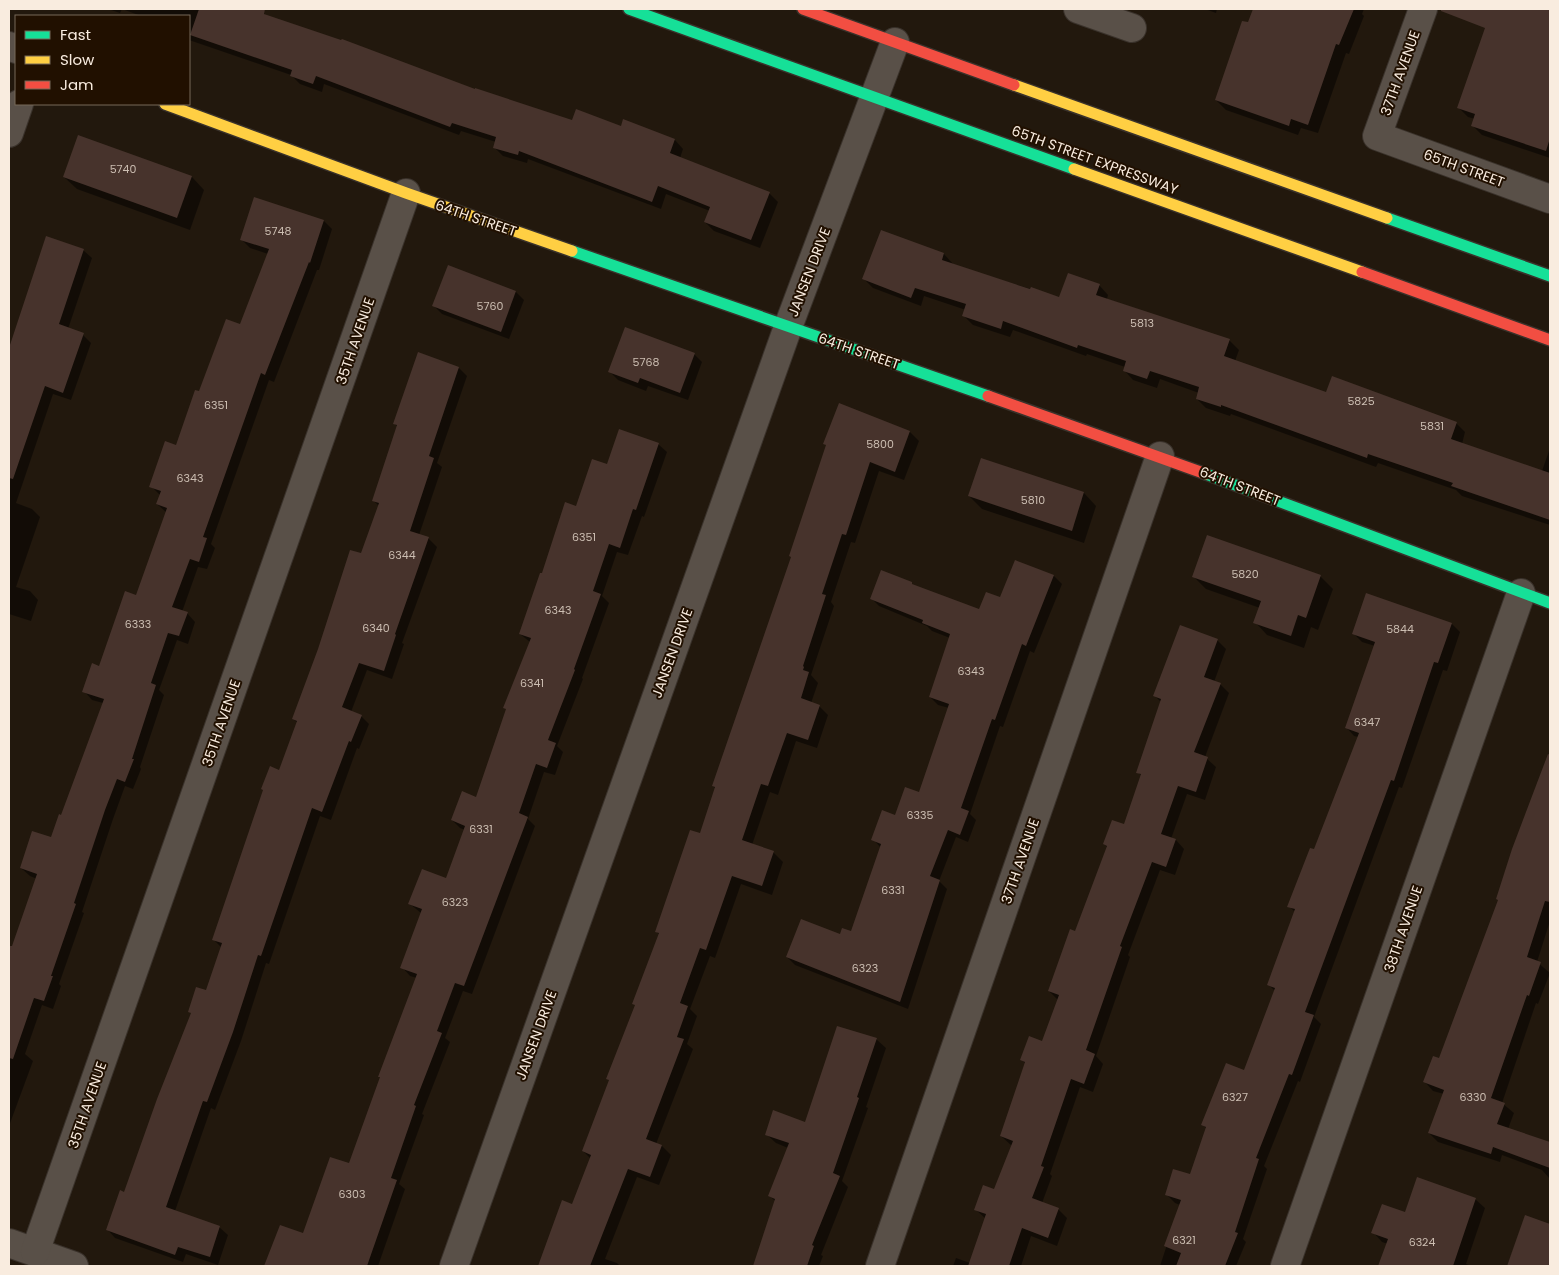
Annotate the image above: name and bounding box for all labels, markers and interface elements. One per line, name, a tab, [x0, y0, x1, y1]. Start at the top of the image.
legend	[15, 15, 190, 105]
text: Fast	[60, 24, 91, 45]
street label: 37TH AVENUE	[1375, 28, 1425, 118]
text: Slow	[60, 49, 95, 70]
text: Jam	[60, 74, 94, 95]
street label: 65TH STREET EXPRESSWAY	[1009, 120, 1181, 200]
street label: 65TH STREET	[1421, 144, 1508, 192]
house number: 5740	[110, 161, 136, 177]
street label: 64TH STREET	[433, 195, 520, 241]
house number: 5748	[265, 223, 291, 239]
street label: JANSEN DRIVE	[783, 224, 835, 320]
street label: 35TH AVENUE	[331, 295, 379, 387]
house number: 5760	[477, 298, 503, 314]
house number: 5813	[1130, 315, 1154, 331]
street label: 64TH STREET	[816, 328, 903, 374]
house number: 5768	[633, 354, 659, 370]
house number: 5825	[1347, 393, 1375, 409]
house number: 6351	[204, 397, 228, 413]
house number: 5831	[1420, 418, 1444, 434]
house number: 5800	[866, 436, 894, 452]
street label: 64TH STREET	[1197, 461, 1284, 511]
house number: 6343	[177, 470, 203, 486]
house number: 5810	[1021, 492, 1045, 508]
house number: 6351	[572, 529, 596, 545]
house number: 6344	[388, 547, 416, 563]
house number: 5820	[1231, 566, 1259, 582]
house number: 6343	[545, 602, 571, 618]
street label: JANSEN DRIVE	[646, 605, 698, 701]
house number: 6333	[125, 616, 151, 632]
house number: 6340	[362, 620, 390, 636]
house number: 5844	[1386, 621, 1414, 637]
house number: 6343	[958, 663, 984, 679]
house number: 6341	[520, 675, 544, 691]
street label: 35TH AVENUE	[197, 677, 245, 769]
house number: 6347	[1354, 714, 1380, 730]
house number: 6335	[907, 807, 934, 823]
street label: 37TH AVENUE	[996, 815, 1044, 907]
house number: 6331	[469, 821, 493, 837]
house number: 6331	[881, 882, 905, 898]
street label: 38TH AVENUE	[1379, 883, 1427, 975]
house number: 6323	[442, 894, 468, 910]
house number: 6323	[852, 960, 878, 976]
street label: JANSEN DRIVE	[510, 987, 562, 1083]
street label: 35TH AVENUE	[63, 1059, 111, 1151]
house number: 6327	[1222, 1089, 1248, 1105]
house number: 6330	[1460, 1089, 1487, 1105]
house number: 6303	[339, 1186, 365, 1202]
house number: 6321	[1172, 1232, 1196, 1248]
house number: 6324	[1409, 1234, 1435, 1250]

